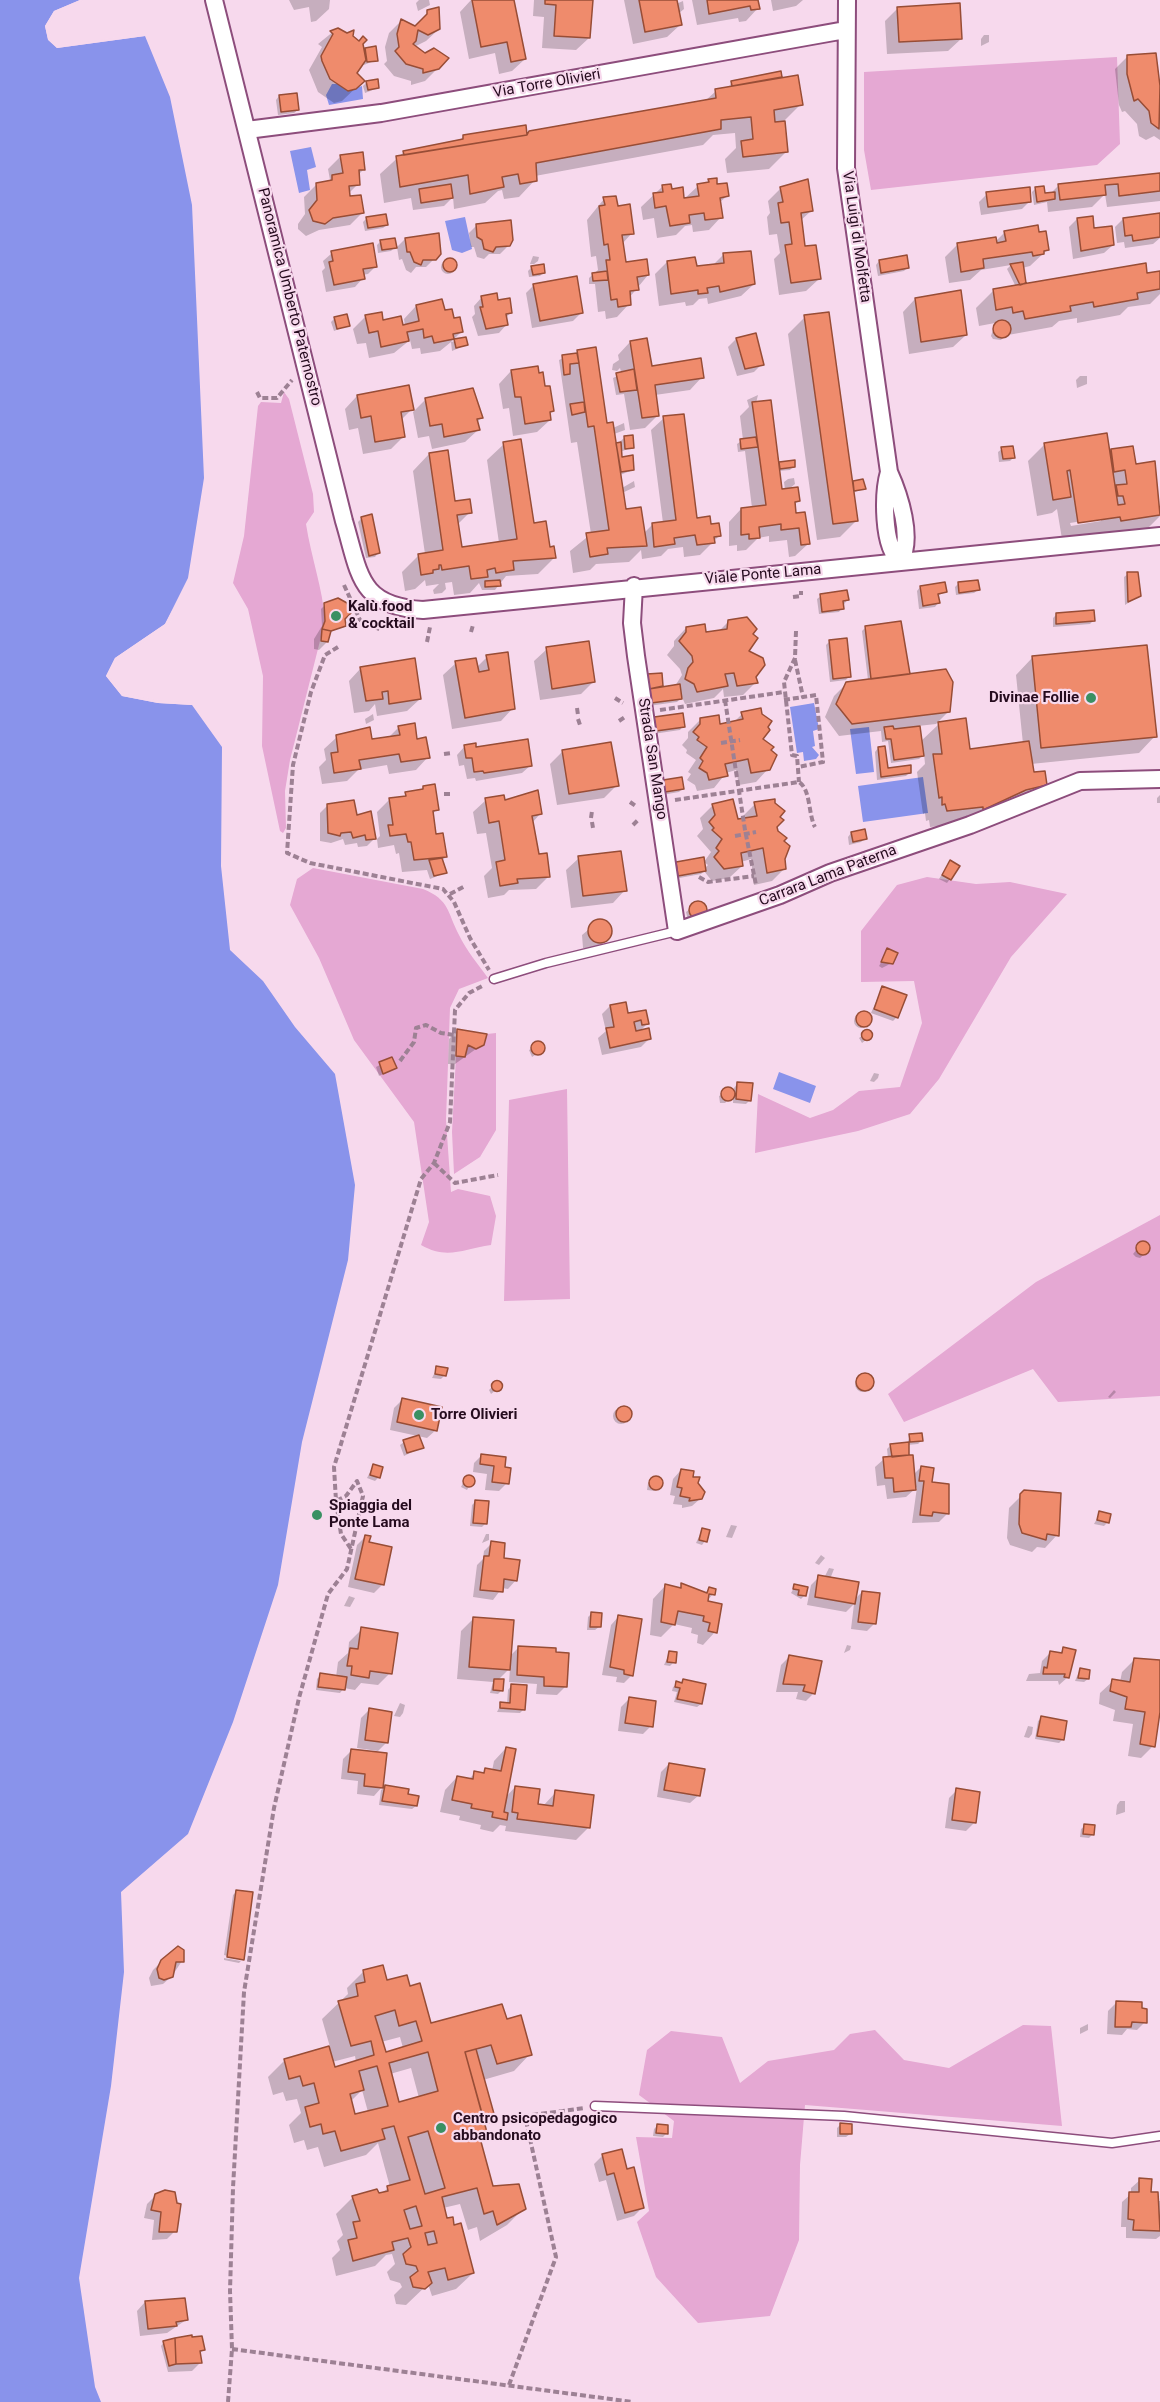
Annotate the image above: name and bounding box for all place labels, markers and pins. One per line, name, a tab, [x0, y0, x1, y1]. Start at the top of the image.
place label: Kalù food & cocktail	[348, 598, 415, 633]
marker: Kalù food & cocktail	[329, 609, 343, 623]
place label: Divinae Follie	[989, 689, 1079, 707]
marker: Divinae Follie	[1084, 691, 1098, 705]
place label: Torre Olivieri	[431, 1406, 518, 1424]
marker: Torre Olivieri	[412, 1408, 426, 1422]
place label: Spiaggia del Ponte Lama	[329, 1497, 412, 1532]
marker: Spiaggia del Ponte Lama	[310, 1508, 324, 1522]
place label: Centro psicopedagogico abbandonato	[453, 2110, 617, 2145]
marker: Centro psicopedagogico abbandonato	[434, 2121, 448, 2135]

